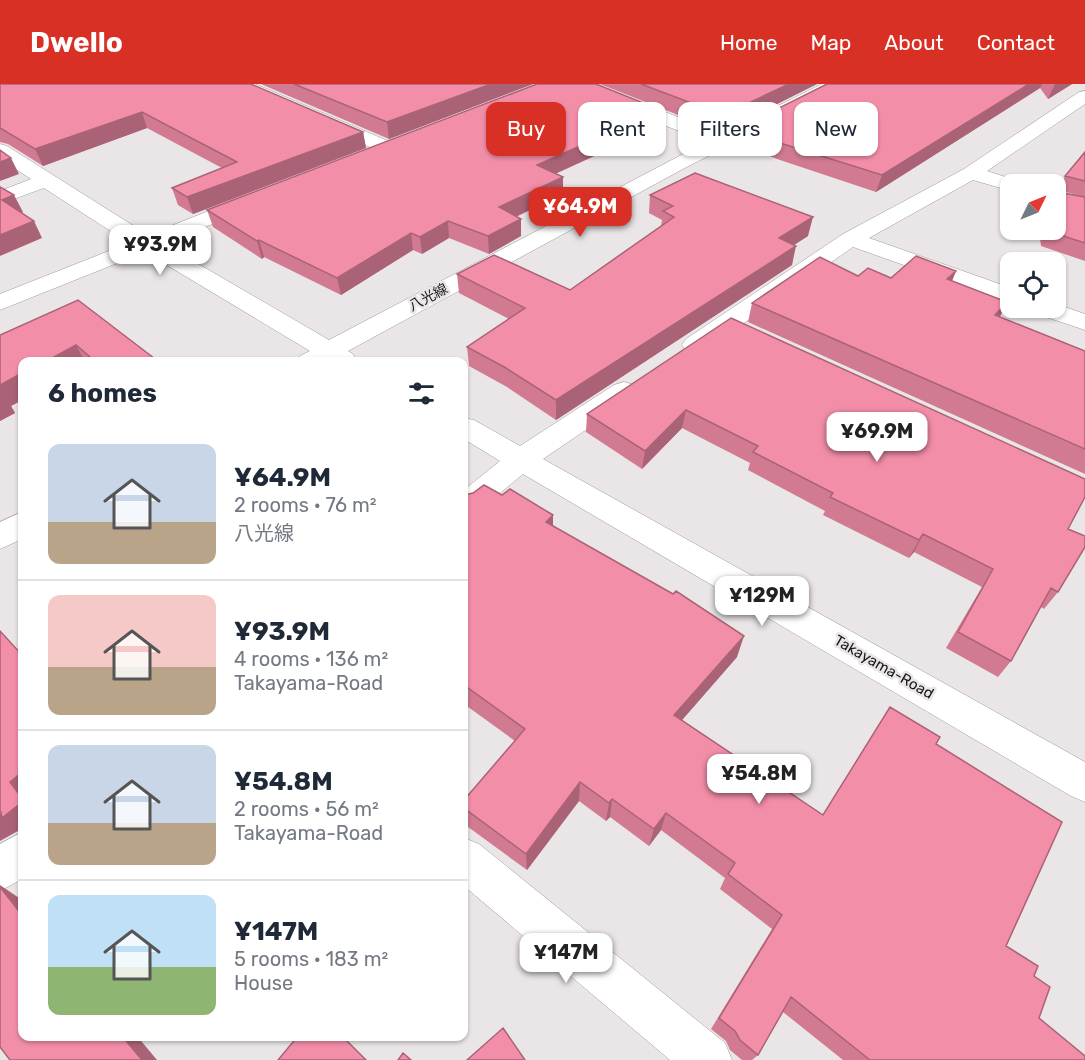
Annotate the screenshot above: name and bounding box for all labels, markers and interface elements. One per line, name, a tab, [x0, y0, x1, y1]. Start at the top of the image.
text: Dwello	[30, 26, 123, 59]
text: Home	[720, 30, 777, 55]
text: Map	[810, 30, 851, 55]
text: About	[884, 30, 944, 55]
text: Contact	[977, 30, 1055, 55]
chip: Buy	[486, 102, 566, 156]
chip: Rent	[578, 102, 666, 156]
chip: Filters	[678, 102, 782, 156]
chip: New	[794, 102, 878, 156]
north arrow	[1000, 174, 1066, 240]
map controls	[1000, 174, 1066, 318]
pin: ¥64.9M	[531, 187, 629, 238]
text: ¥64.9M	[543, 194, 617, 218]
pin: ¥93.9M	[111, 225, 209, 276]
text: ¥93.9M	[123, 232, 197, 256]
button: locate	[1000, 252, 1066, 318]
street label: 八光線	[406, 280, 451, 315]
icon: filters	[405, 377, 438, 410]
text: 6 homes	[48, 378, 157, 409]
pin: ¥69.9M	[828, 412, 926, 463]
text: ¥69.9M	[841, 419, 913, 443]
text: ¥64.9M	[234, 462, 331, 493]
icon: home	[96, 468, 168, 540]
text: 2 rooms · 76 m²	[234, 493, 377, 517]
text: 八光線	[234, 521, 294, 545]
pin: ¥129M	[720, 576, 804, 627]
text: ¥129M	[729, 583, 795, 607]
text: ¥93.9M	[234, 616, 330, 647]
icon: home	[96, 619, 168, 691]
street label: Takayama-Road	[831, 631, 937, 703]
text: 4 rooms · 136 m²	[234, 647, 388, 671]
text: Takayama-Road	[234, 671, 383, 695]
pin: ¥54.8M	[710, 754, 808, 805]
text: ¥54.8M	[721, 761, 797, 785]
text: ¥54.8M	[234, 766, 333, 797]
icon: home	[96, 769, 168, 841]
text: 2 rooms · 56 m²	[234, 797, 379, 821]
text: Takayama-Road	[234, 821, 383, 845]
text: ¥147M	[234, 916, 318, 947]
icon: home	[96, 919, 168, 991]
pin: ¥147M	[524, 933, 608, 984]
text: ¥147M	[534, 940, 598, 964]
text: 5 rooms · 183 m²	[234, 947, 388, 971]
text: House	[234, 971, 293, 995]

